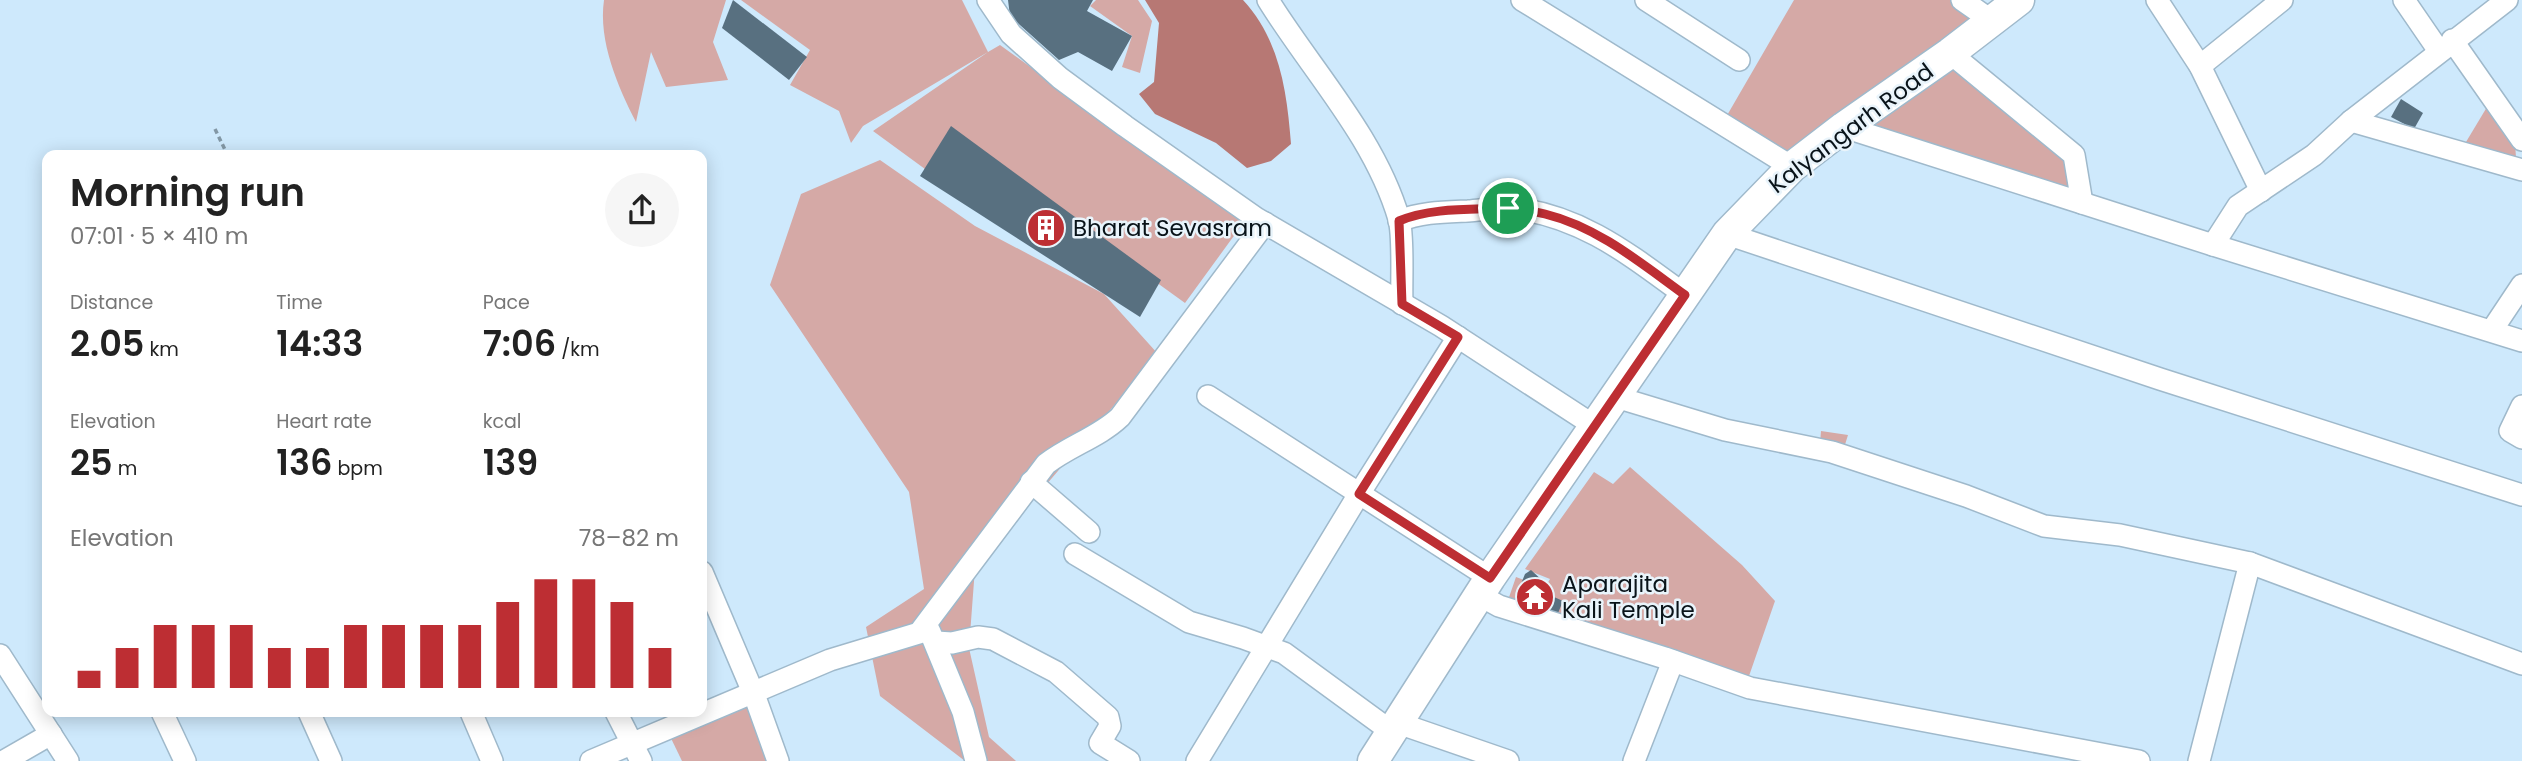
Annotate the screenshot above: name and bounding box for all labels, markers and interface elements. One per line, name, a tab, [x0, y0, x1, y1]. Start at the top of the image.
street label: Kalyangarh Road	[1762, 55, 1940, 201]
text: Morning run	[70, 166, 305, 219]
button: share	[605, 173, 679, 247]
pin	[1478, 178, 1538, 238]
icon: arrive	[1489, 189, 1527, 227]
building icon: Bharat Sevasram	[1025, 207, 1067, 249]
place label: Bharat Sevasram	[1073, 212, 1272, 244]
text: 07:01 · 5 × 410 m	[70, 220, 248, 252]
text: Distance	[70, 289, 153, 316]
text: Time	[276, 289, 323, 316]
text: Pace	[483, 289, 530, 316]
text: 2.05	[70, 319, 144, 368]
text: 14:33	[276, 319, 363, 368]
text: 7:06	[483, 319, 556, 368]
text: km	[144, 336, 179, 363]
text: /km	[556, 336, 600, 363]
text: Elevation	[70, 408, 156, 435]
text: Heart rate	[276, 408, 372, 435]
text: kcal	[483, 408, 522, 435]
text: 25	[70, 438, 113, 487]
text: 136	[276, 438, 332, 487]
text: 139	[483, 438, 538, 487]
text: m	[113, 455, 137, 482]
text: bpm	[332, 455, 383, 482]
text: Elevation	[70, 522, 174, 554]
text: 78–82 m	[579, 522, 679, 554]
place label: Aparajita Kali Temple	[1562, 568, 1695, 626]
temple icon: Aparajita Kali Temple	[1514, 576, 1556, 618]

